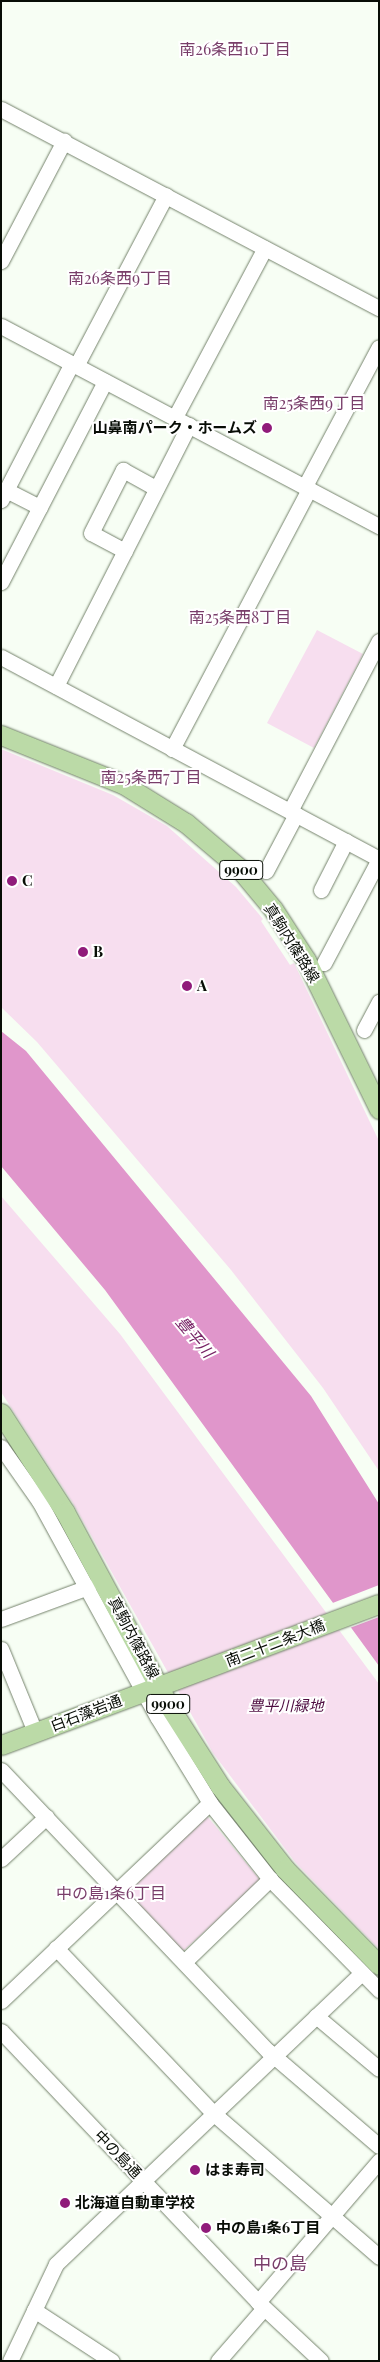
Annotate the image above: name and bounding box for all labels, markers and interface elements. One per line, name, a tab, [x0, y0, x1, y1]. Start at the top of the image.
district label: 南26条西10丁目	[179, 39, 291, 59]
district label: 南26条西9丁目	[68, 268, 172, 288]
district label: 南25条西9丁目	[263, 393, 365, 413]
place label: 山鼻南パーク・ホームズ	[92, 419, 257, 437]
marker: 山鼻南パーク・ホームズ	[261, 422, 273, 434]
district label: 南25条西8丁目	[189, 607, 291, 627]
district label: 南25条西7丁目	[101, 767, 201, 787]
road number: 9900	[218, 858, 264, 882]
place label: C	[22, 872, 33, 890]
marker: C	[6, 875, 18, 887]
street label: 真駒内篠路線	[261, 900, 323, 986]
place label: B	[93, 943, 103, 961]
marker: B	[77, 946, 89, 958]
place label: A	[197, 977, 207, 995]
marker: A	[181, 980, 193, 992]
water label: 豊平川	[172, 1312, 218, 1362]
street label: 真駒内篠路線	[105, 1594, 163, 1682]
street label: 南二十二条大橋	[223, 1616, 327, 1670]
street label: 白石藻岩通	[48, 1691, 124, 1735]
road number: 9900	[146, 1692, 190, 1716]
park label: 豊平川緑地	[249, 1697, 323, 1715]
district label: 中の島1条6丁目	[56, 1883, 166, 1903]
street label: 中の島通	[91, 2126, 145, 2182]
place label: はま寿司	[205, 2161, 265, 2179]
marker: はま寿司	[189, 2164, 201, 2176]
place label: 北海道自動車学校	[75, 2194, 195, 2212]
marker: 北海道自動車学校	[59, 2197, 71, 2209]
place label: 中の島1条6丁目	[216, 2219, 320, 2237]
marker: 中の島1条6丁目	[200, 2222, 212, 2234]
district label: 中の島	[253, 2252, 307, 2274]

